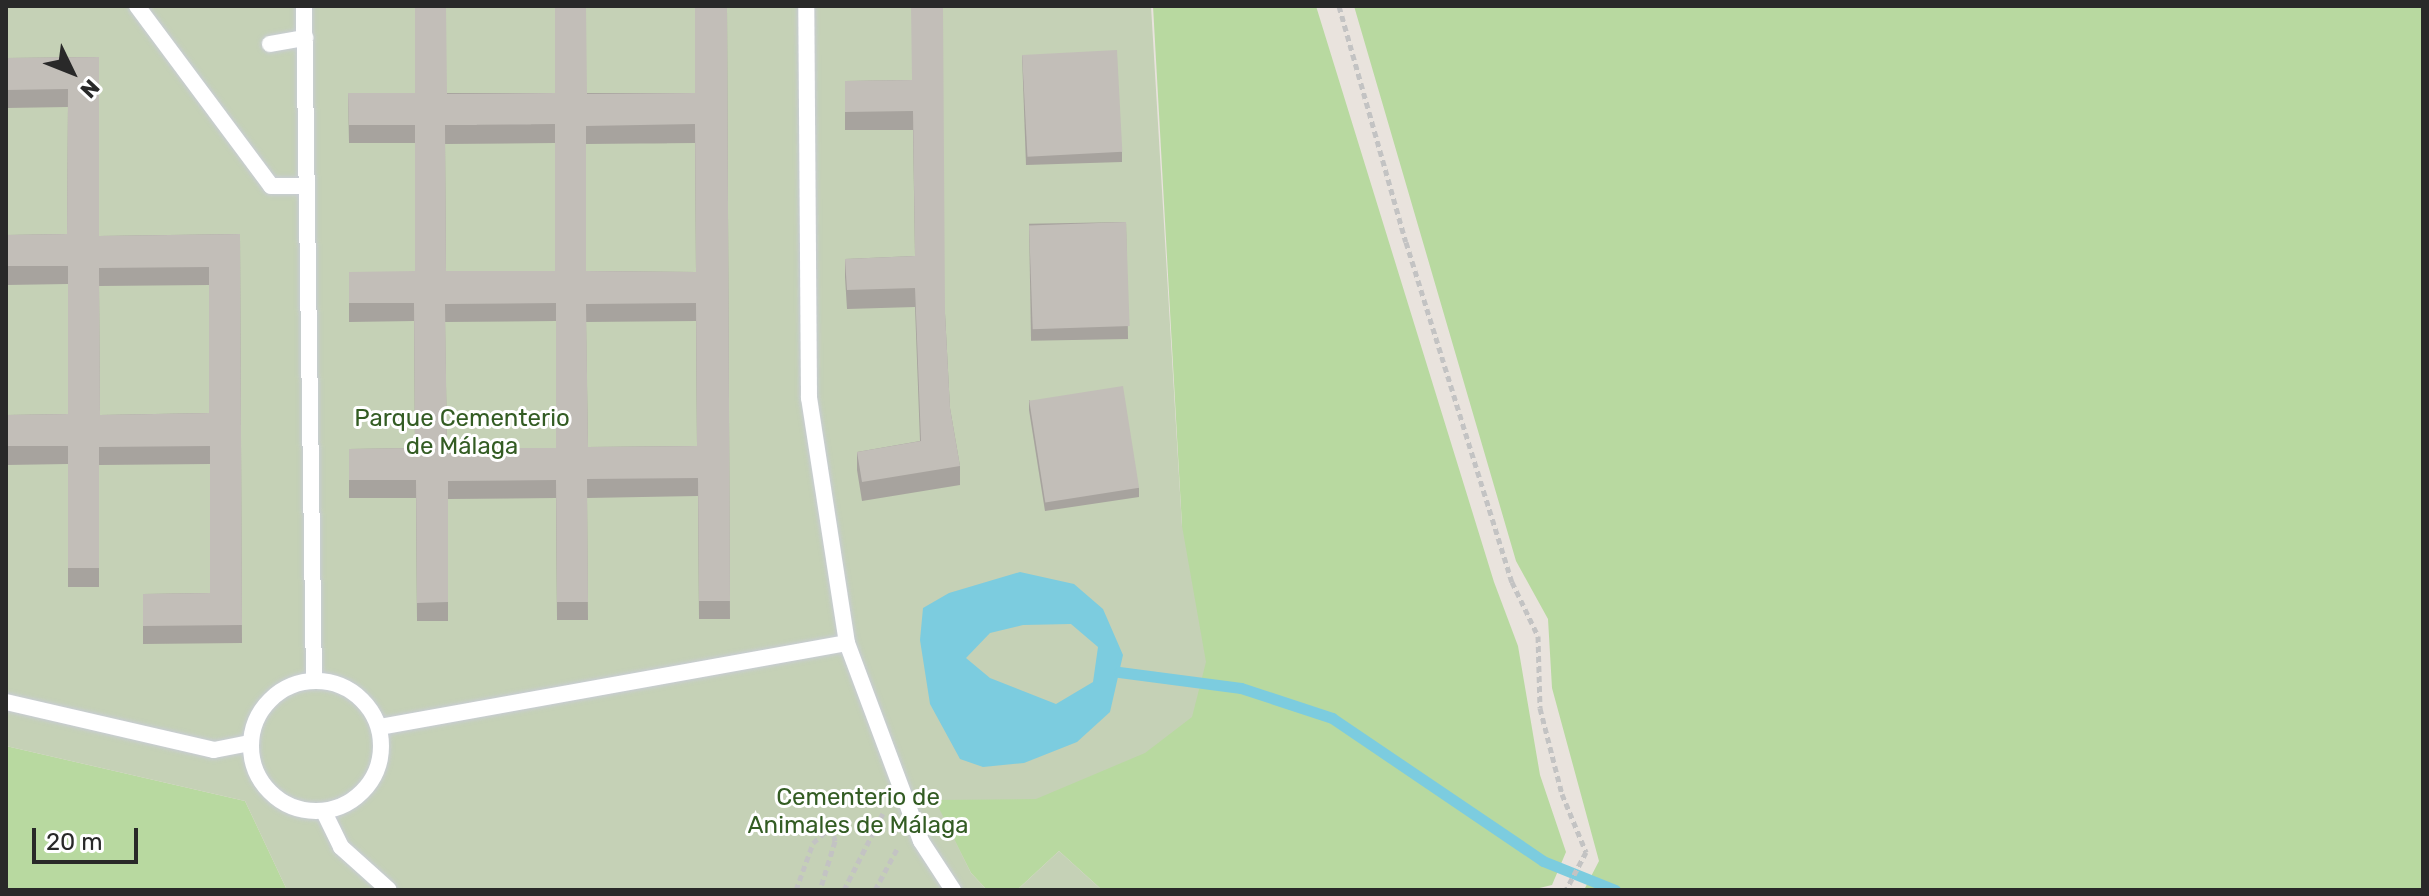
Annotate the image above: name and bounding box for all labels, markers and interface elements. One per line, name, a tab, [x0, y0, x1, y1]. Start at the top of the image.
north arrow	[32, 32, 112, 112]
text: N	[75, 74, 105, 104]
park label: Parque Cementerio de Málaga	[354, 405, 570, 461]
park label: Cementerio de Animales de Málaga	[748, 784, 968, 840]
scale bar	[36, 812, 142, 862]
text: 20 m	[46, 828, 103, 856]

